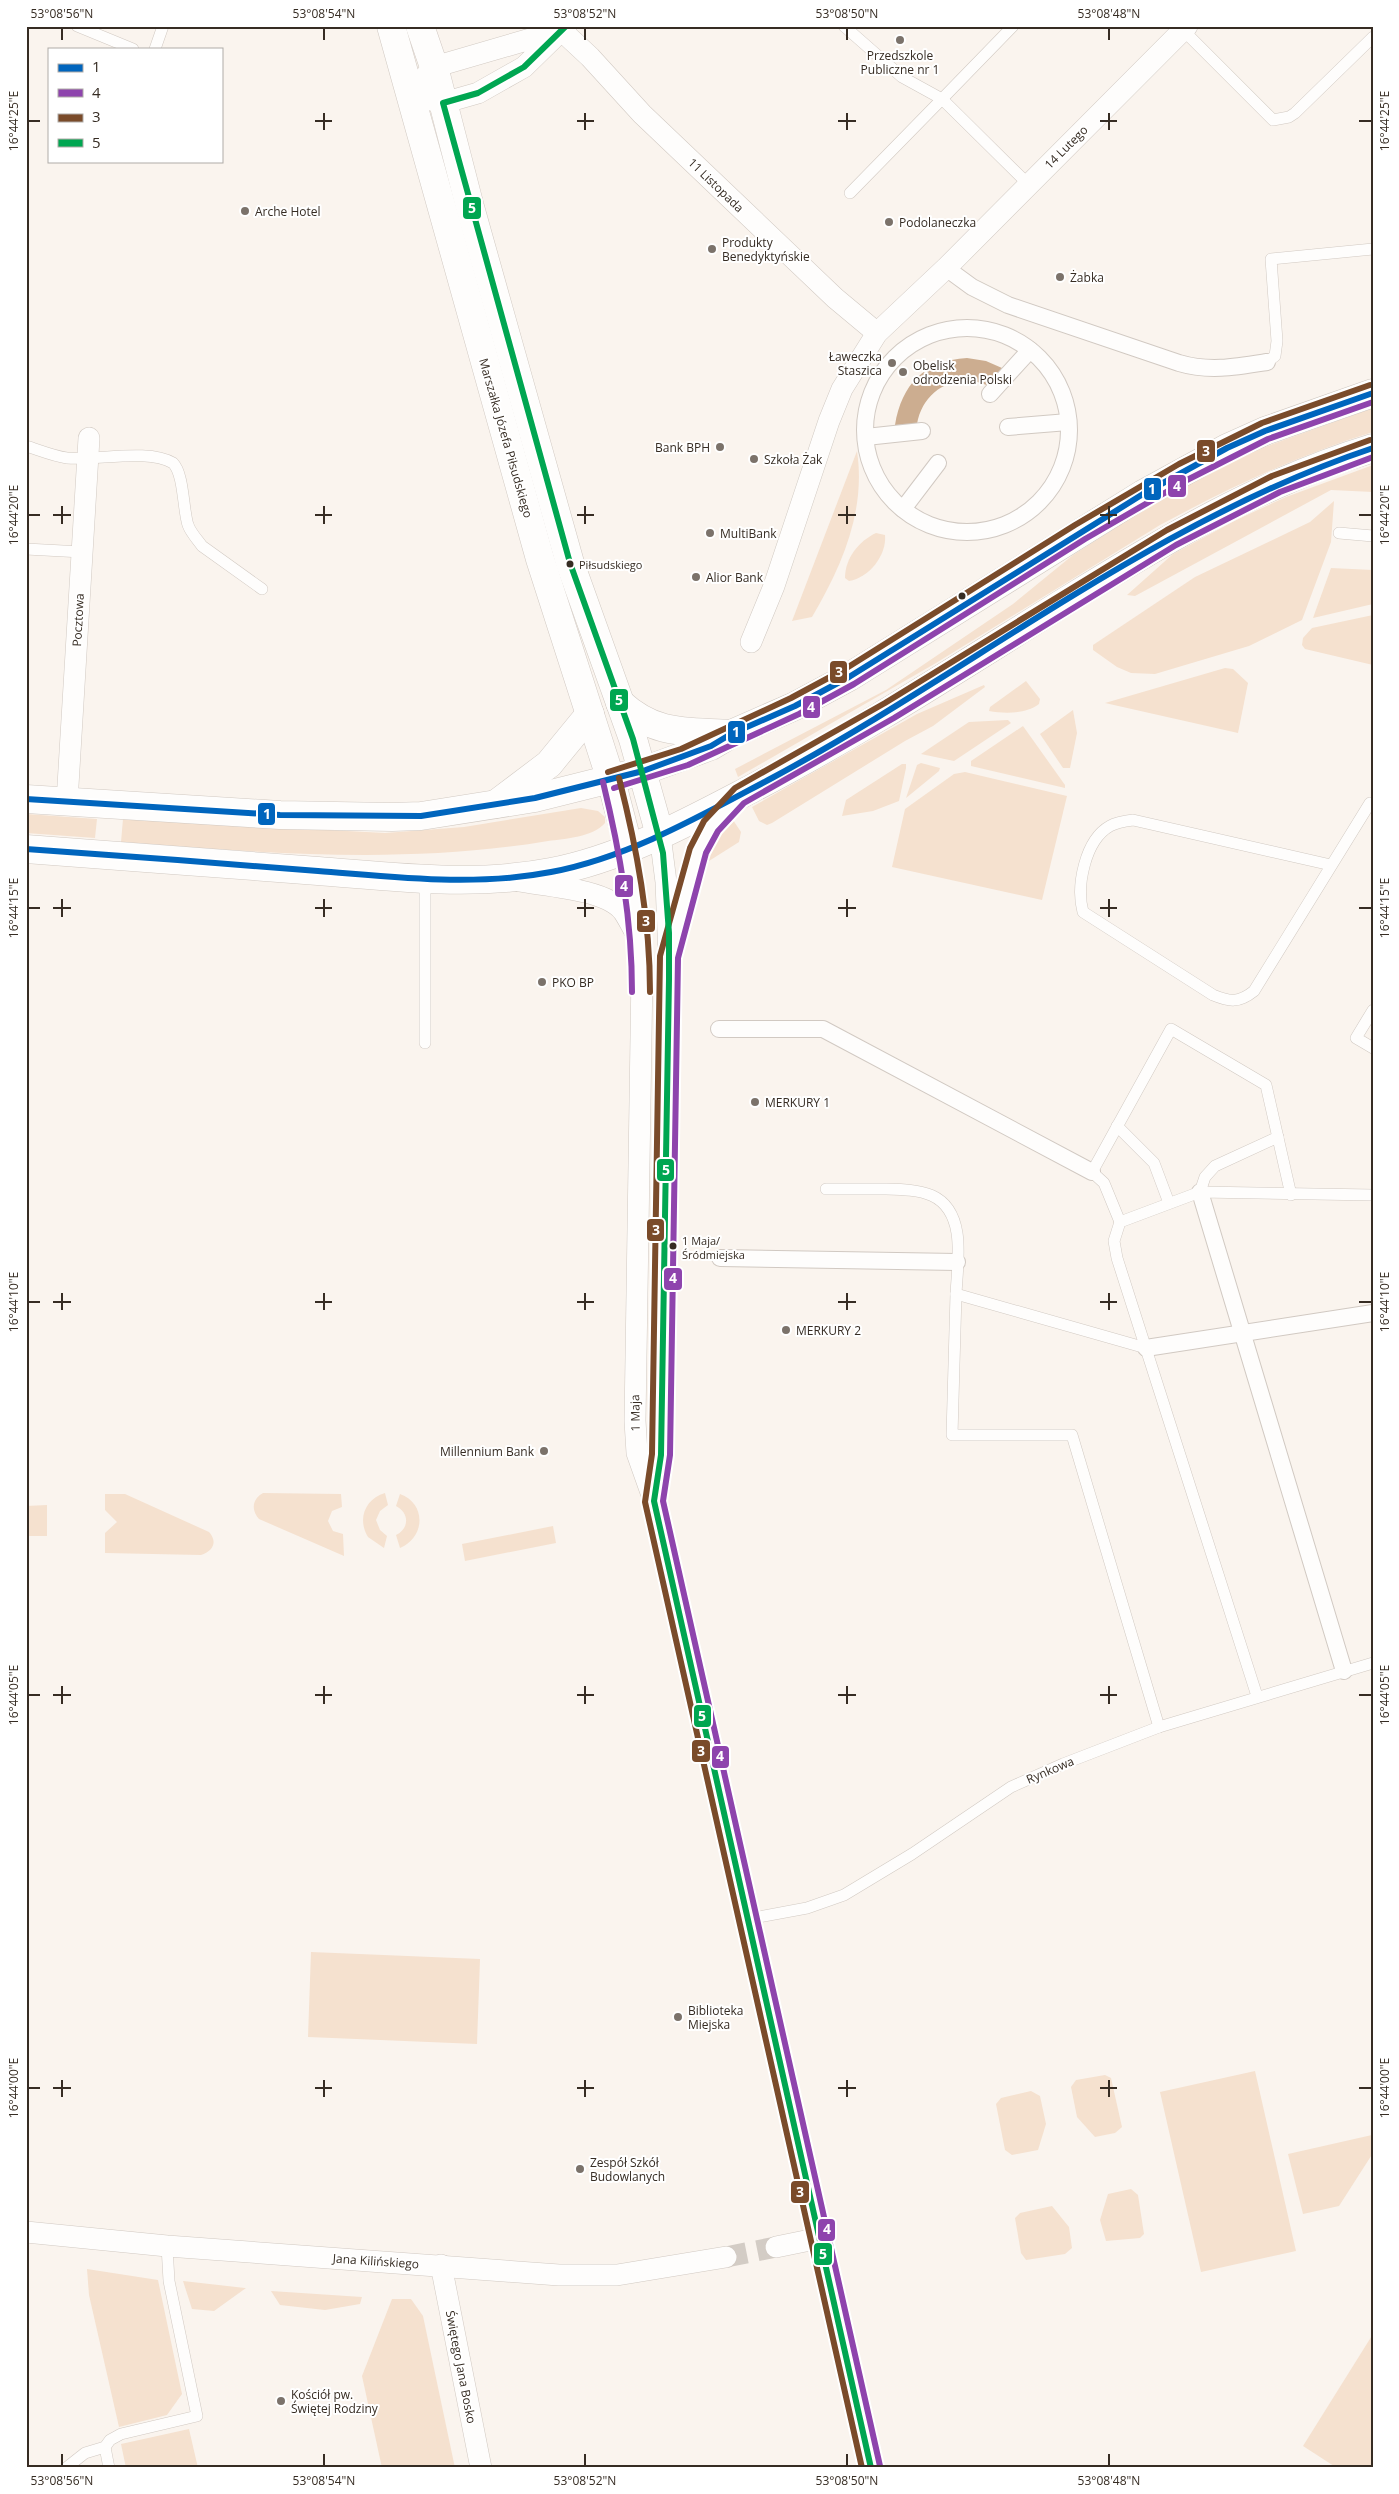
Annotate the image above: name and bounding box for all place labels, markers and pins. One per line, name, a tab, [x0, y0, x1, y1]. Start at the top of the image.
marker: Przedszkole Publiczne nr 1	[894, 34, 906, 46]
place label: Przedszkole Publiczne nr 1	[861, 47, 939, 78]
place label: Arche Hotel	[255, 203, 321, 220]
marker: Arche Hotel	[239, 205, 251, 217]
place label: Podolaneczka	[899, 214, 976, 231]
marker: Podolaneczka	[883, 216, 895, 228]
place label: Produkty Benedyktyńskie	[722, 234, 810, 265]
marker: Produkty Benedyktyńskie	[706, 243, 718, 255]
place label: Żabka	[1070, 269, 1104, 286]
marker: Żabka	[1054, 271, 1066, 283]
place label: Ławeczka Staszica	[829, 348, 882, 379]
marker: Ławeczka Staszica	[886, 357, 898, 369]
place label: Obelisk odrodzenia Polski	[913, 357, 1012, 388]
marker: Obelisk odrodzenia Polski	[897, 366, 909, 378]
place label: Bank BPH	[655, 439, 710, 456]
marker: Bank BPH	[714, 441, 726, 453]
place label: Szkoła Żak	[764, 451, 823, 468]
marker: Szkoła Żak	[748, 453, 760, 465]
place label: MultiBank	[720, 525, 777, 542]
marker: MultiBank	[704, 527, 716, 539]
place label: Piłsudskiego	[579, 557, 643, 572]
marker: Piłsudskiego	[565, 559, 575, 569]
place label: Alior Bank	[706, 569, 764, 586]
marker: Alior Bank	[690, 571, 702, 583]
unlabelled marker	[957, 591, 967, 601]
place label: PKO BP	[552, 974, 594, 991]
marker: PKO BP	[536, 976, 548, 988]
place label: MERKURY 1	[765, 1094, 830, 1111]
marker: MERKURY 1	[749, 1096, 761, 1108]
place label: 1 Maja/ Śródmiejska	[682, 1233, 745, 1262]
marker: 1 Maja/ Śródmiejska	[668, 1241, 678, 1251]
place label: MERKURY 2	[796, 1322, 861, 1339]
marker: MERKURY 2	[780, 1324, 792, 1336]
place label: Millennium Bank	[440, 1443, 535, 1460]
marker: Millennium Bank	[538, 1445, 550, 1457]
place label: Biblioteka Miejska	[688, 2002, 743, 2033]
marker: Biblioteka Miejska	[672, 2011, 684, 2023]
place label: Zespół Szkół Budowlanych	[590, 2154, 665, 2185]
marker: Zespół Szkół Budowlanych	[574, 2163, 586, 2175]
place label: Kościół pw. Świętej Rodziny	[291, 2386, 379, 2417]
marker: Kościół pw. Świętej Rodziny	[275, 2395, 287, 2407]

